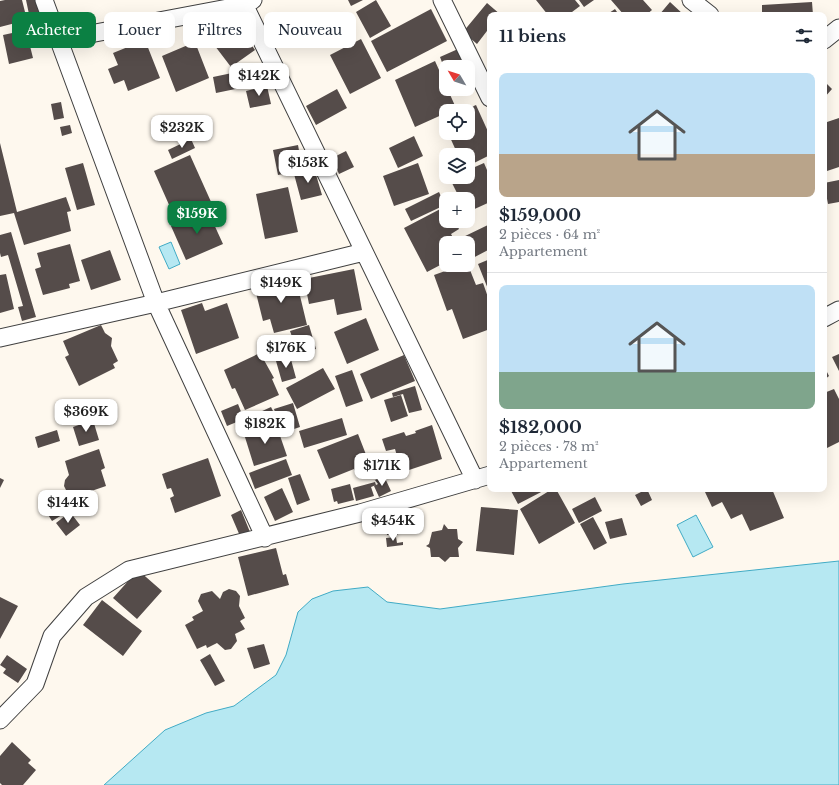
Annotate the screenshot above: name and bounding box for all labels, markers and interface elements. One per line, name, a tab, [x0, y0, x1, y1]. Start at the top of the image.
chip: Acheter	[12, 12, 96, 48]
chip: Louer	[104, 12, 175, 48]
chip: Filtres	[183, 12, 256, 48]
chip: Nouveau	[264, 12, 356, 48]
icon: filters	[793, 25, 815, 47]
text: 11 biens	[499, 26, 566, 47]
north arrow	[439, 60, 475, 96]
map controls	[439, 60, 475, 272]
pin: $142K	[231, 63, 287, 97]
text: $142K	[238, 67, 280, 84]
icon: home	[621, 99, 693, 171]
button: locate	[439, 104, 475, 140]
pin: $232K	[154, 115, 210, 149]
text: $232K	[160, 119, 204, 136]
button: layers	[439, 148, 475, 184]
pin: $153K	[280, 150, 336, 184]
text: $153K	[288, 154, 328, 171]
button: +	[439, 192, 475, 228]
pin: $159K	[169, 201, 225, 235]
text: $159K	[176, 205, 218, 222]
text: $159,000	[499, 205, 581, 226]
text: 2 pièces · 64 m²	[499, 226, 600, 243]
button: −	[439, 236, 475, 272]
text: Appartement	[499, 243, 588, 260]
pin: $149K	[253, 270, 309, 304]
text: $149K	[260, 274, 302, 291]
icon: home	[621, 311, 693, 383]
pin: $176K	[258, 335, 314, 369]
text: $176K	[266, 339, 306, 356]
pin: $369K	[58, 399, 114, 433]
text: $369K	[64, 403, 108, 420]
pin: $182K	[237, 411, 293, 445]
text: $182K	[244, 415, 286, 432]
text: $182,000	[499, 417, 582, 438]
text: 2 pièces · 78 m²	[499, 438, 599, 455]
pin: $171K	[354, 453, 410, 487]
text: Appartement	[499, 455, 588, 472]
text: $171K	[363, 457, 401, 474]
pin: $144K	[40, 490, 96, 524]
text: $144K	[47, 494, 89, 511]
pin: $454K	[365, 508, 421, 542]
text: $454K	[371, 512, 415, 529]

